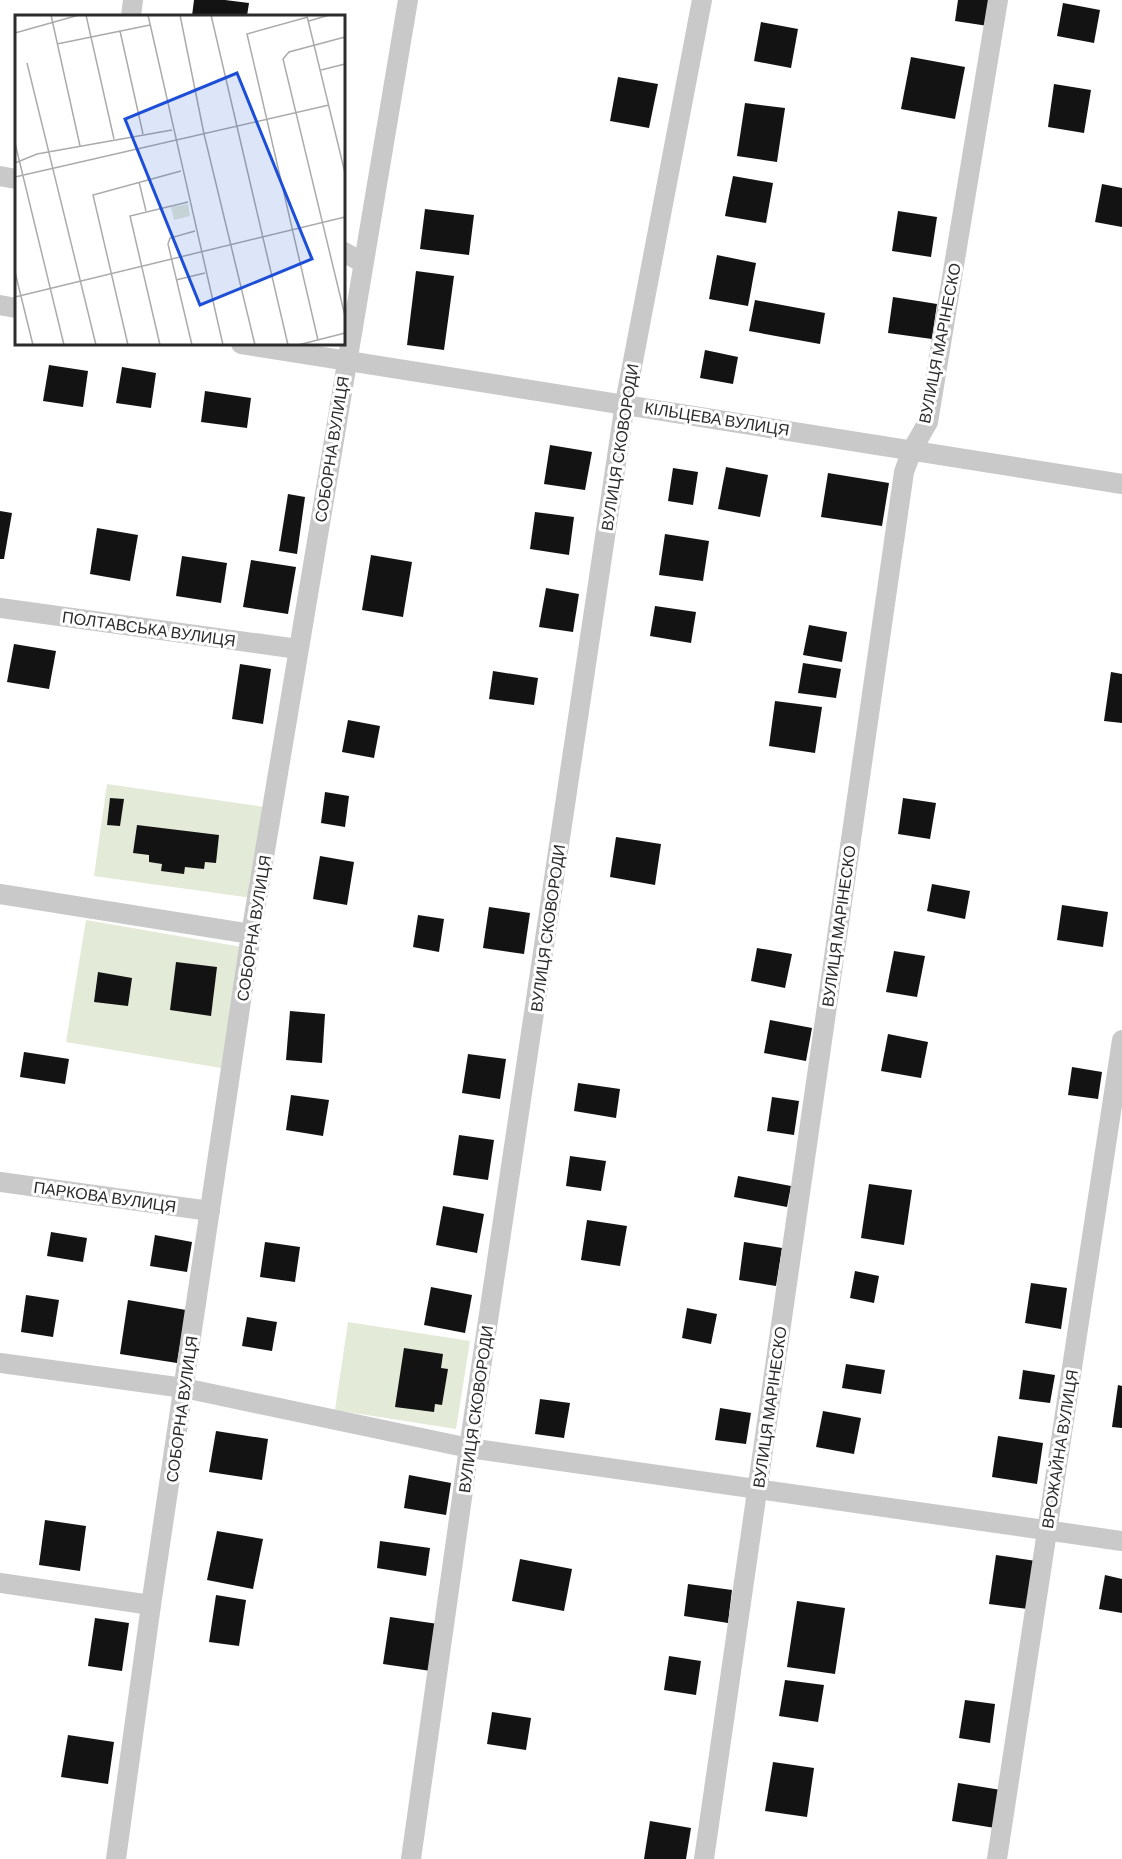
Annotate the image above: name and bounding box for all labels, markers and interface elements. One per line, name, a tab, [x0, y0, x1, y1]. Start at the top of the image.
inset map	[15, 15, 345, 345]
street label: ВУЛИЦЯ МАРІНЕСКО	[914, 261, 964, 425]
street label: ВУЛИЦЯ СКОВОРОДИ	[596, 362, 642, 532]
street label: СОБОРНА ВУЛИЦЯ	[310, 375, 352, 523]
street label: КІЛЬЦЕВА ВУЛИЦЯ	[643, 397, 791, 439]
street label: ПОЛТАВСЬКА ВУЛИЦЯ	[61, 606, 237, 650]
street label: ВУЛИЦЯ СКОВОРОДИ	[526, 843, 568, 1013]
street label: ВУЛИЦЯ МАРІНЕСКО	[817, 844, 859, 1008]
street label: СОБОРНА ВУЛИЦЯ	[232, 854, 274, 1002]
street label: ПАРКОВА ВУЛИЦЯ	[33, 1177, 177, 1215]
street label: ВУЛИЦЯ СКОВОРОДИ	[454, 1324, 496, 1494]
street label: ВУЛИЦЯ МАРІНЕСКО	[748, 1325, 790, 1489]
street label: СОБОРНА ВУЛИЦЯ	[161, 1335, 201, 1483]
street label: ВРОЖАЙНА ВУЛИЦЯ	[1037, 1368, 1081, 1530]

